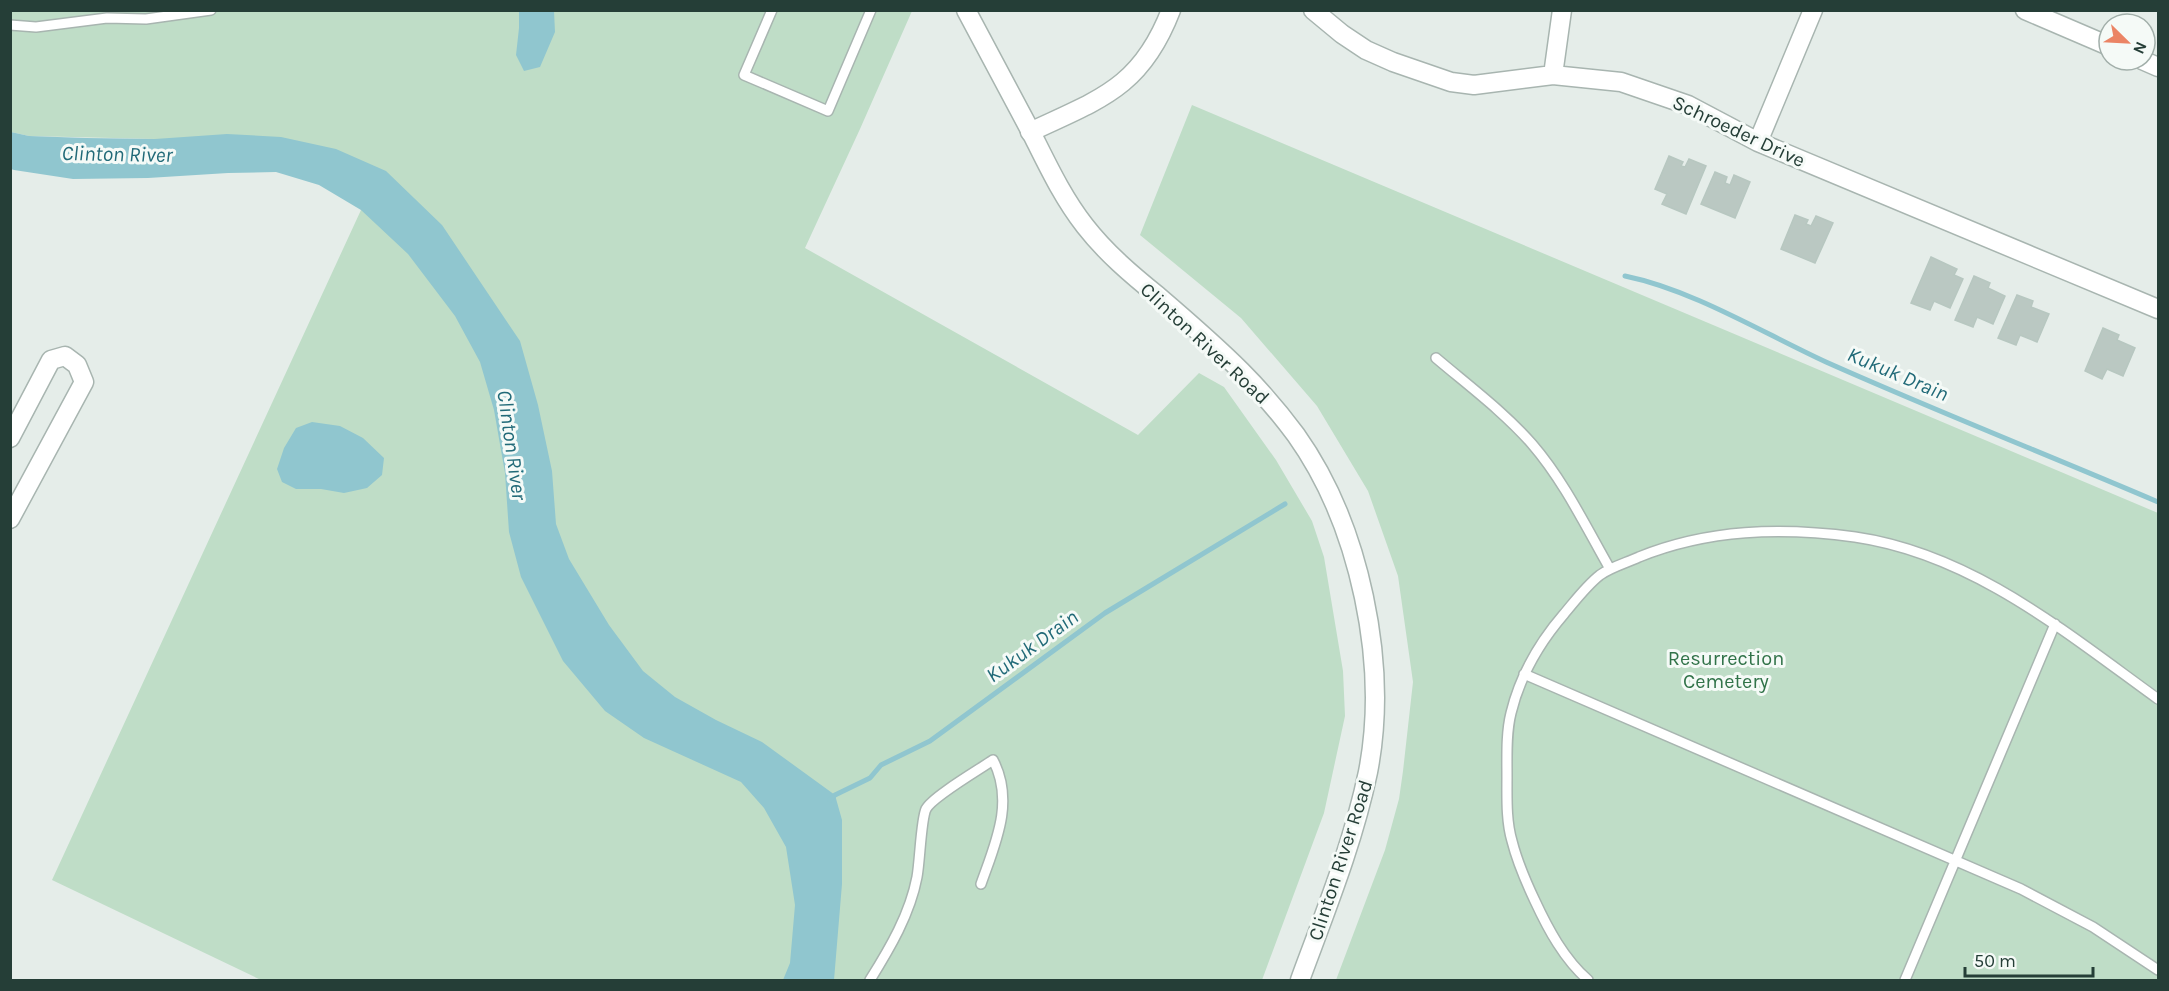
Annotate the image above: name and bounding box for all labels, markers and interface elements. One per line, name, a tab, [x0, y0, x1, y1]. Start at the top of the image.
north arrow	[2097, 12, 2157, 72]
text: N	[2129, 39, 2151, 57]
street label: Schroeder Drive	[1669, 91, 1809, 172]
water label: Clinton River	[61, 141, 173, 167]
street label: Clinton River Road	[1135, 278, 1274, 409]
water label: Kukuk Drain	[1844, 342, 1952, 406]
water label: Clinton River	[492, 388, 532, 502]
water label: Kukuk Drain	[981, 605, 1083, 687]
park label: Resurrection Cemetery	[1668, 647, 1784, 693]
street label: Clinton River Road	[1304, 777, 1377, 943]
scale bar	[1965, 940, 2092, 978]
text: 50 m	[1974, 950, 2016, 972]

